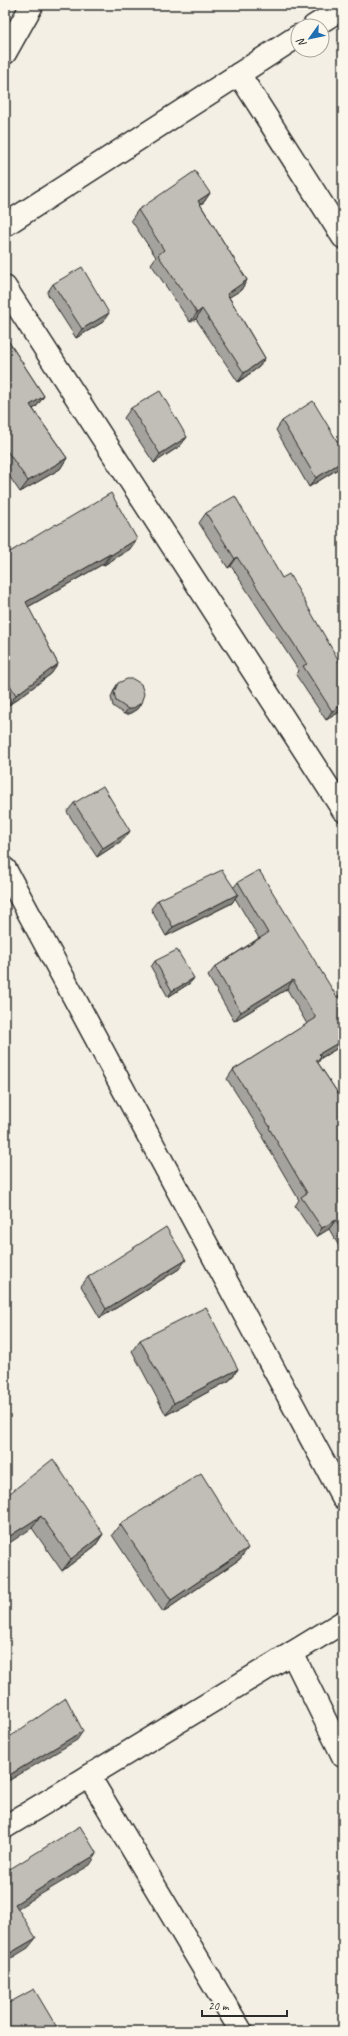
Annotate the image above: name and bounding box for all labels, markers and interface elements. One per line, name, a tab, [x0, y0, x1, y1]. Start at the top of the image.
north arrow	[290, 18, 330, 58]
text: N	[293, 35, 309, 50]
scale bar	[202, 1992, 287, 2018]
text: 20 m	[208, 1998, 230, 2014]

